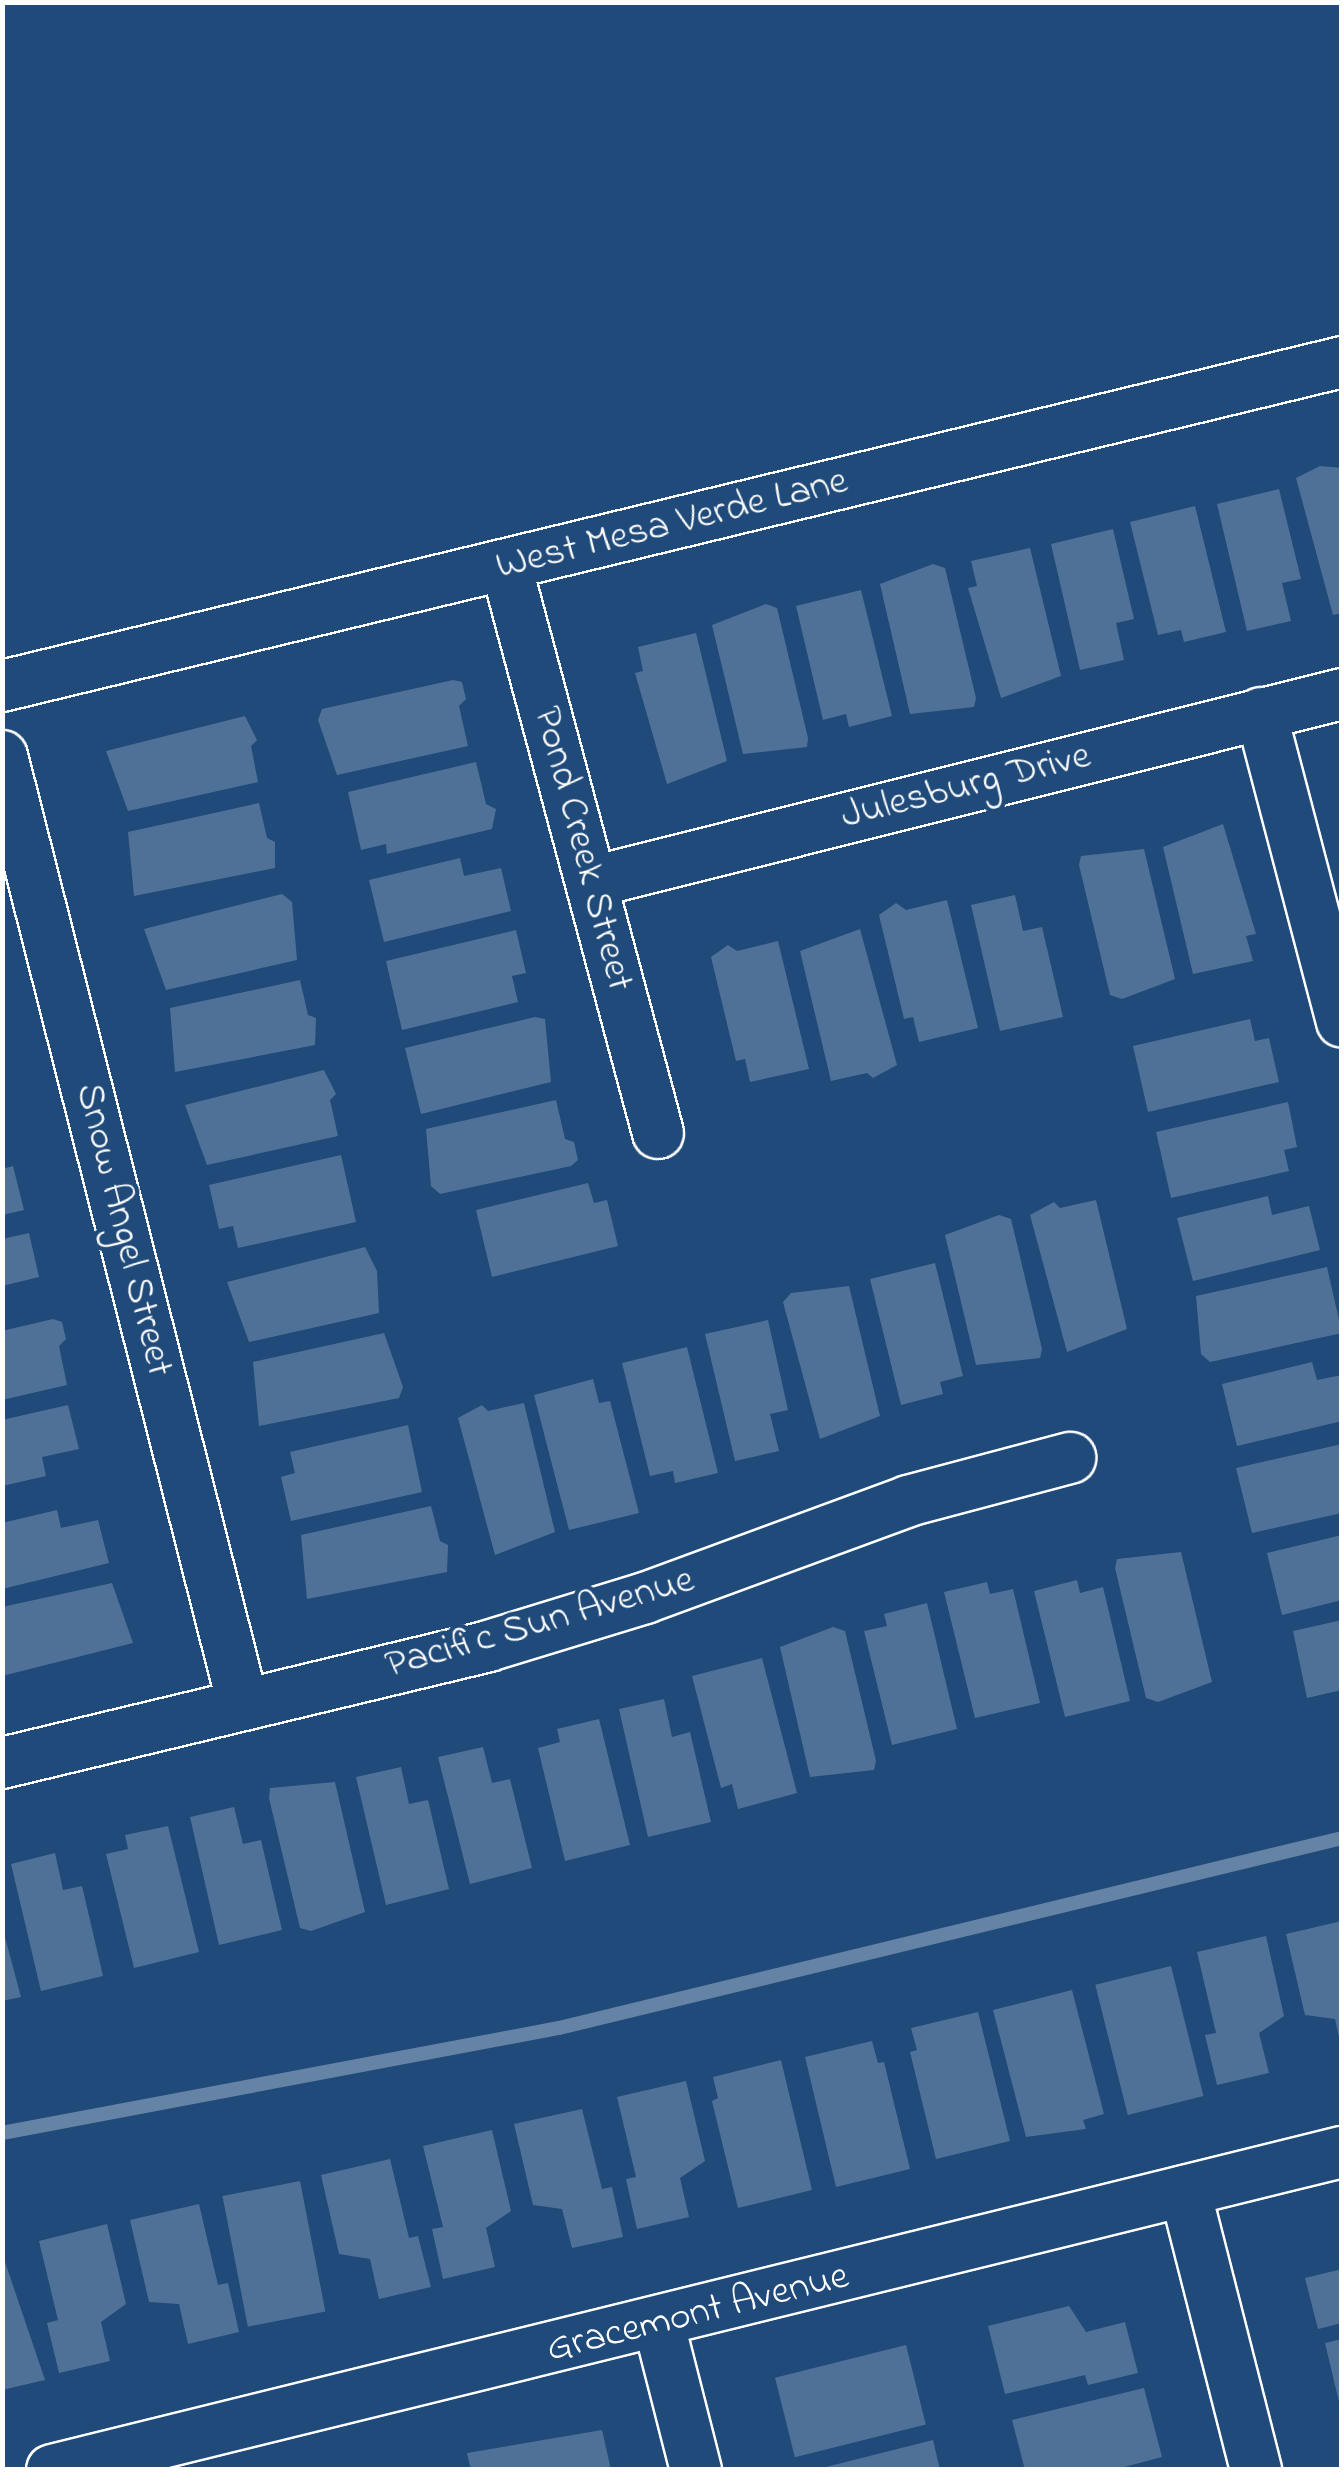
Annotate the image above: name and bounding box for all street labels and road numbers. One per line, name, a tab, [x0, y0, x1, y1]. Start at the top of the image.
street label: West Mesa Verde Lane	[491, 458, 853, 592]
street label: Pond Creek Street	[521, 702, 643, 996]
street label: Julesburg Drive	[836, 733, 1096, 841]
street label: Snow Angel Street	[63, 1079, 183, 1381]
street label: Pacific Sun Avenue	[380, 1557, 700, 1691]
street label: Gracemont Avenue	[542, 2253, 854, 2375]

